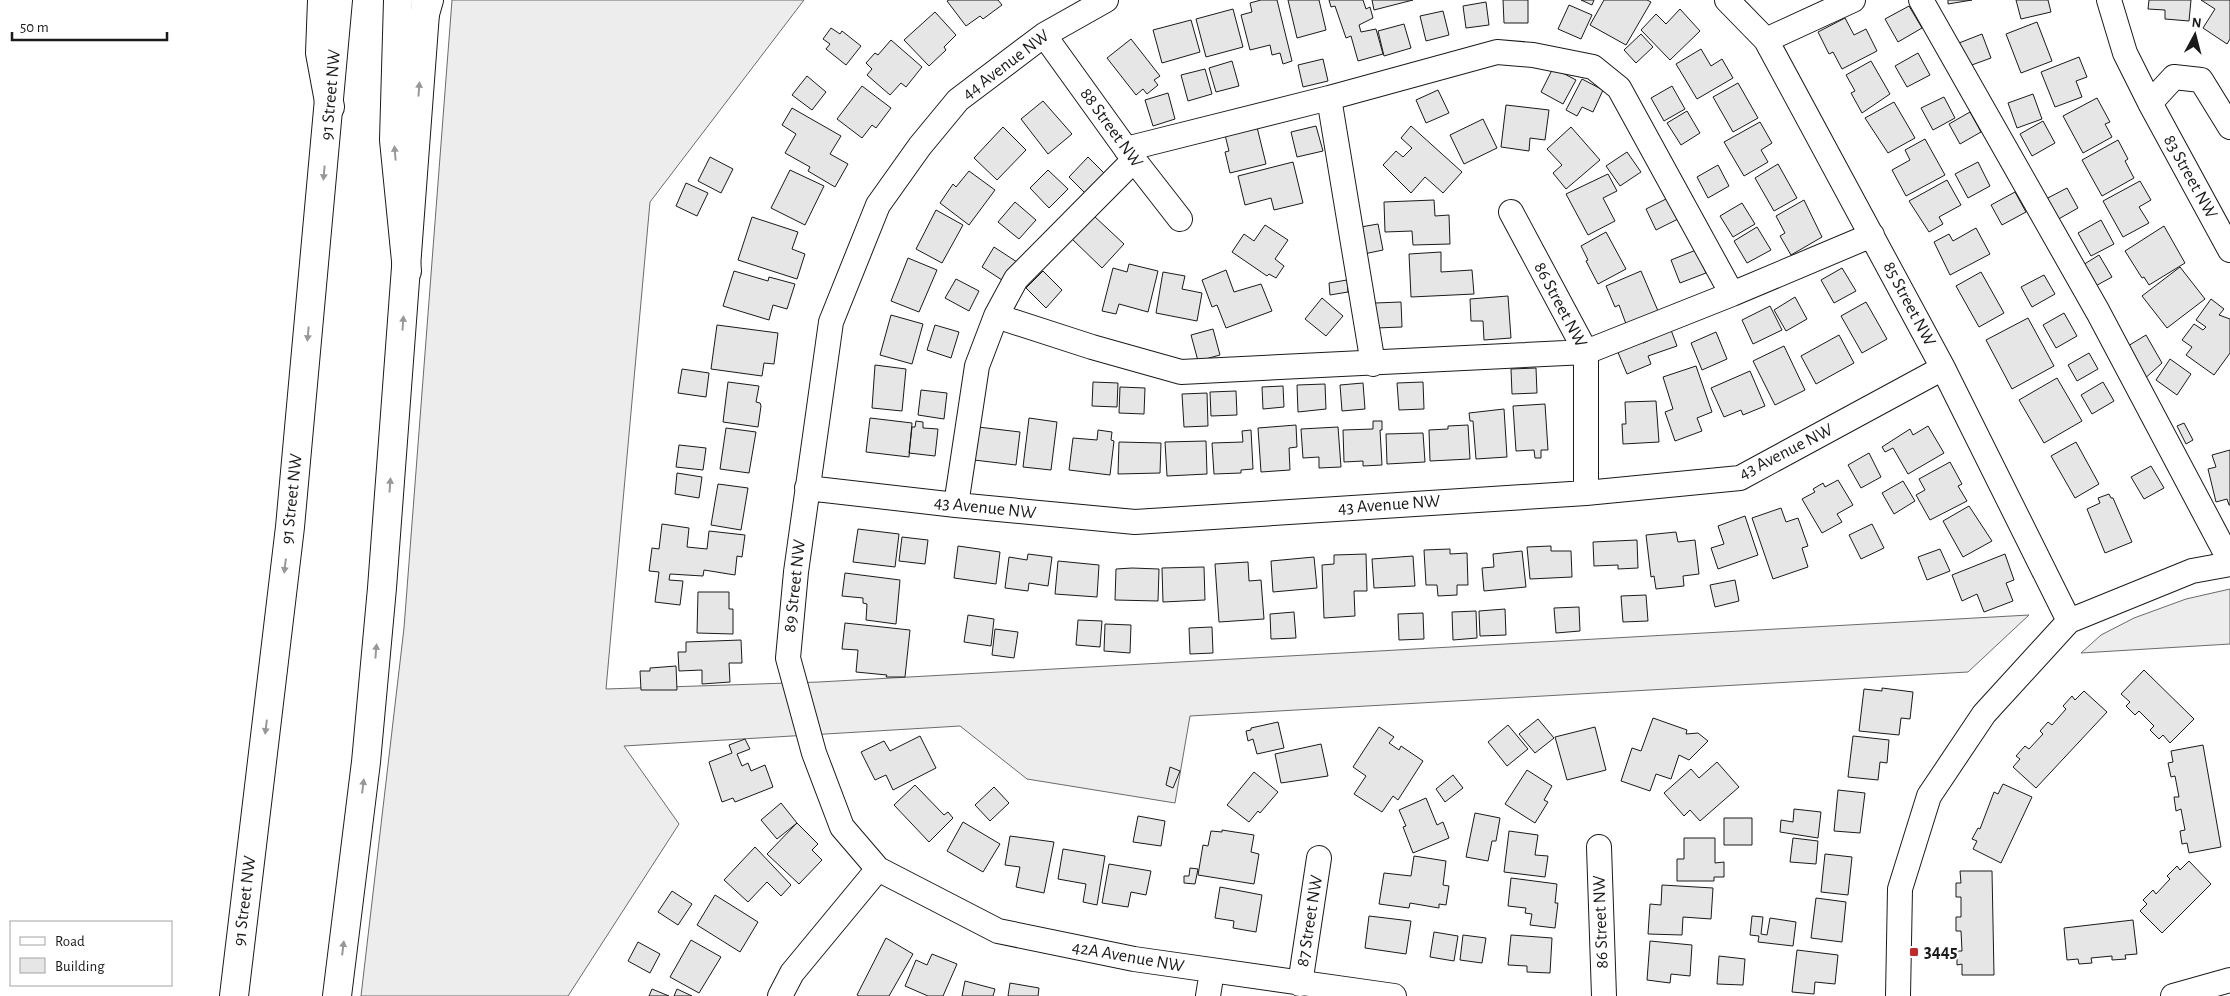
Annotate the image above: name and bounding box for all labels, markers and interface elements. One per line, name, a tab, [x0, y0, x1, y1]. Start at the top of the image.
scale bar	[12, 10, 168, 42]
north arrow	[2170, 10, 2220, 60]
text: N	[2191, 16, 2202, 31]
text: 50 m	[20, 20, 49, 35]
street label: 44 Avenue NW	[959, 27, 1053, 103]
street label: 91 Street NW	[318, 49, 344, 141]
one-way arrow	[416, 81, 424, 97]
street label: 88 Street NW	[1076, 85, 1146, 171]
street label: 83 Street NW	[2160, 132, 2220, 222]
one-way arrow	[390, 145, 398, 161]
one-way arrow	[320, 165, 328, 181]
street label: 85 Street NW	[1879, 259, 1939, 349]
street label: 86 Street NW	[1530, 260, 1590, 350]
one-way arrow	[399, 314, 407, 330]
one-way arrow	[304, 327, 312, 343]
street label: 43 Avenue NW	[1736, 421, 1836, 483]
street label: 91 Street NW	[278, 453, 306, 545]
one-way arrow	[387, 476, 395, 492]
street label: 43 Avenue NW	[1337, 492, 1441, 518]
street label: 43 Avenue NW	[933, 494, 1037, 522]
street label: 89 Street NW	[781, 539, 809, 633]
one-way arrow	[281, 558, 289, 574]
one-way arrow	[372, 643, 380, 659]
one-way arrow	[262, 719, 270, 735]
one-way arrow	[359, 778, 367, 794]
street label: 91 Street NW	[231, 855, 259, 947]
street label: 87 Street NW	[1294, 874, 1326, 968]
street label: 86 Street NW	[1590, 875, 1612, 969]
legend	[10, 921, 172, 986]
text: Road	[55, 934, 85, 949]
street label: 42A Avenue NW	[1070, 938, 1186, 976]
one-way arrow	[339, 939, 347, 955]
place label: 3445	[1924, 943, 1958, 961]
marker: 3445	[1908, 946, 1920, 958]
text: Building	[55, 959, 105, 974]

